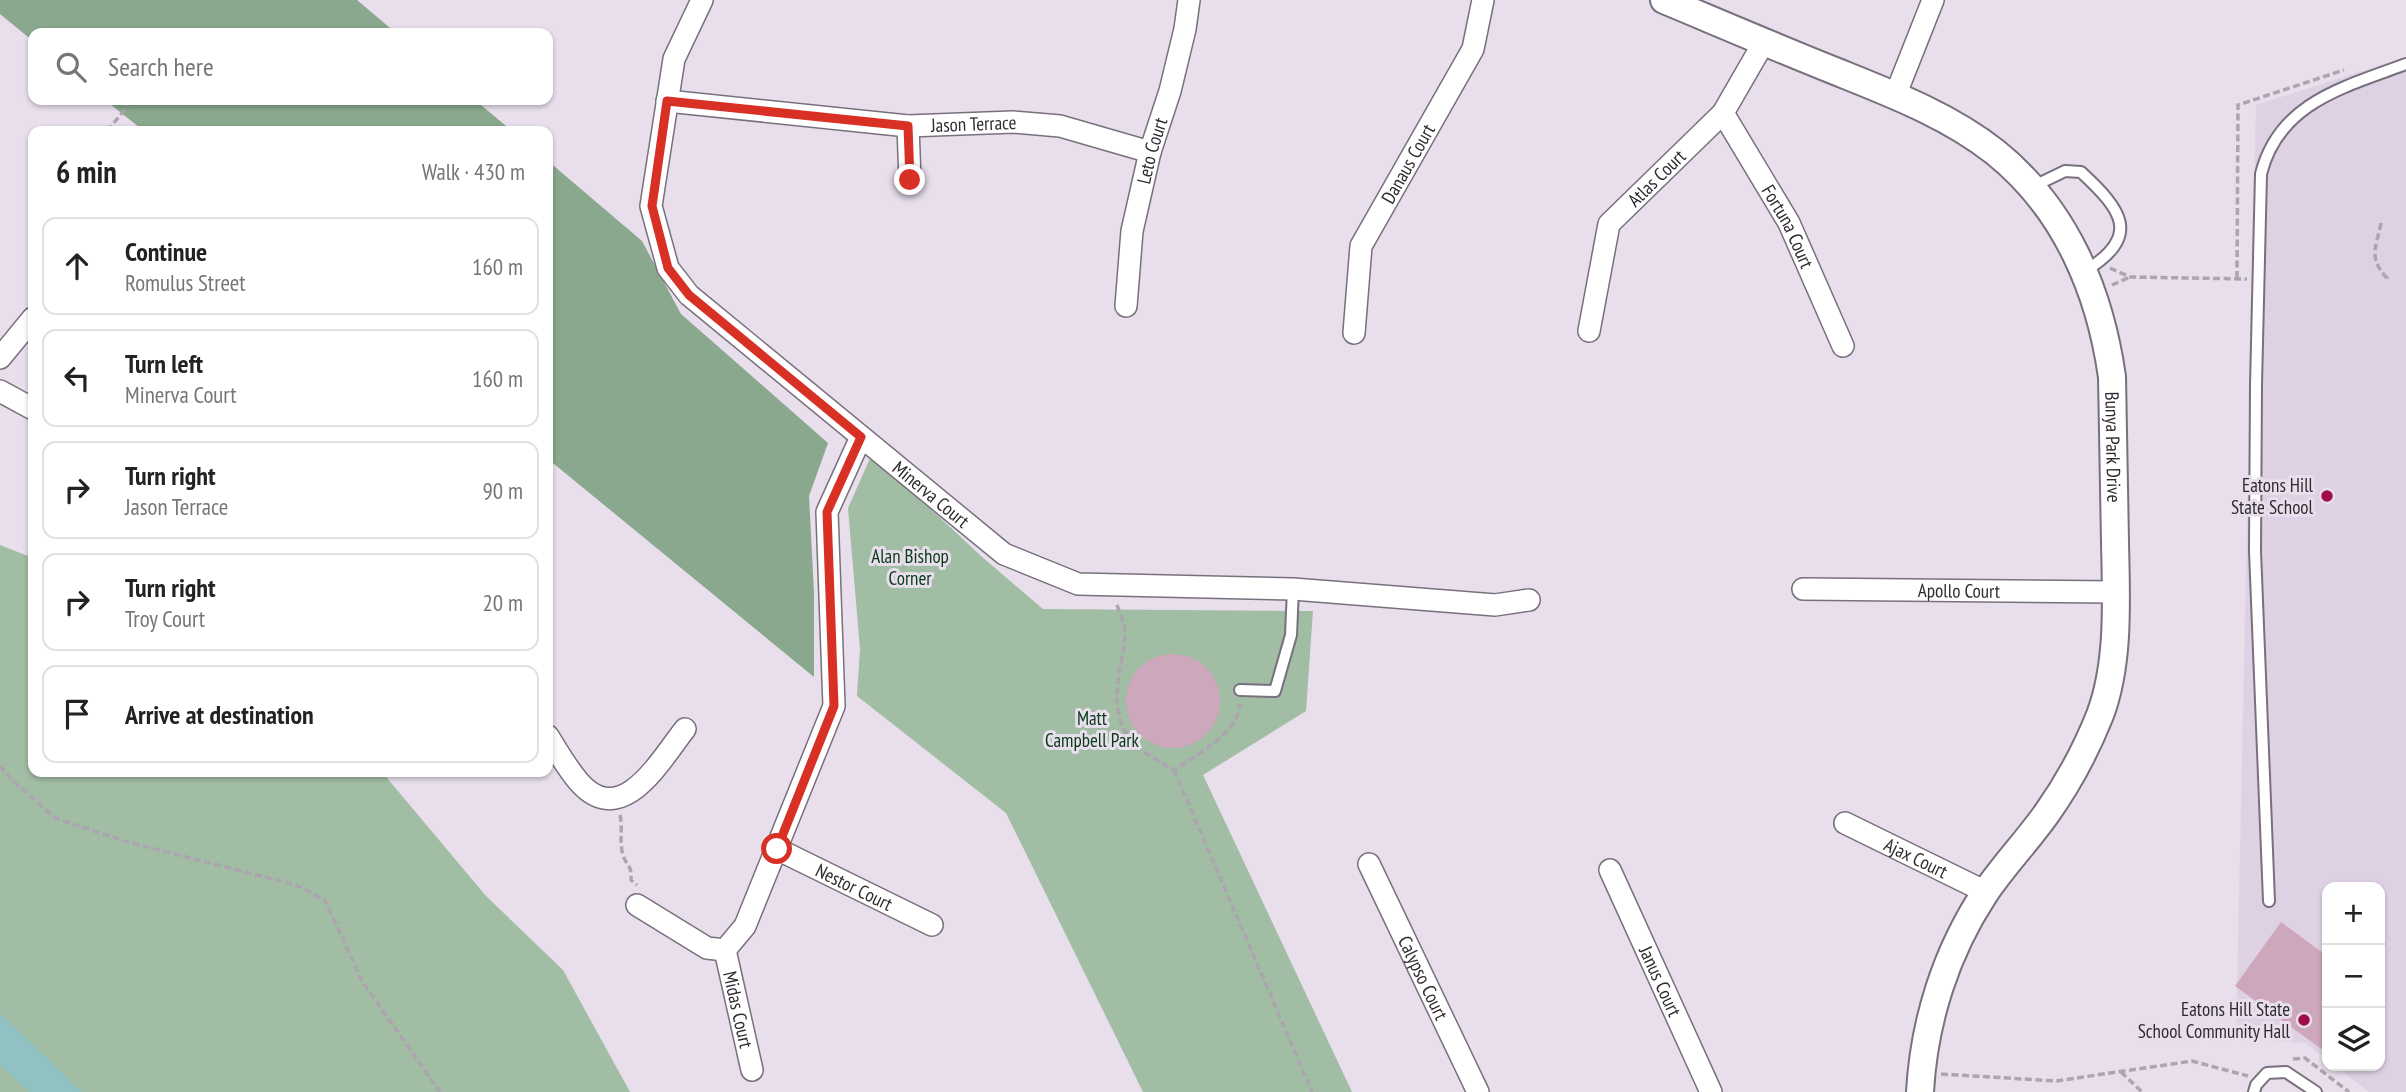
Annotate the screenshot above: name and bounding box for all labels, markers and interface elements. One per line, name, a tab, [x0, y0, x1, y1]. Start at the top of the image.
search box	[28, 28, 553, 105]
icon: search	[52, 48, 90, 86]
text: Search here	[108, 50, 214, 83]
street label: Jason Terrace	[929, 110, 1017, 137]
street label: Leto Court	[1131, 114, 1173, 186]
street label: Danaus Court	[1376, 119, 1440, 208]
street label: Atlas Court	[1622, 144, 1691, 212]
text: 6 min	[56, 152, 117, 191]
text: Walk · 430 m	[422, 157, 525, 186]
route end	[894, 164, 925, 195]
street label: Fortuna Court	[1757, 180, 1820, 273]
text: Continue	[125, 235, 207, 268]
icon: ahead	[58, 247, 96, 285]
text: 160 m	[472, 252, 523, 281]
text: Romulus Street	[125, 268, 246, 297]
text: Turn left	[125, 347, 203, 380]
icon: left	[58, 359, 96, 397]
text: 160 m	[472, 364, 523, 393]
text: Minerva Court	[125, 380, 237, 409]
street label: Bunya Park Drive	[2100, 391, 2126, 503]
street label: Minerva Court	[888, 455, 975, 533]
text: Turn right	[125, 459, 216, 492]
icon: right	[58, 471, 96, 509]
place label: Eatons Hill State School	[2231, 473, 2314, 519]
text: 90 m	[482, 476, 523, 505]
marker: Eatons Hill State School	[2319, 488, 2335, 504]
text: Jason Terrace	[125, 492, 228, 521]
park label: Alan Bishop Corner	[871, 544, 949, 590]
text: Turn right	[125, 571, 216, 604]
street label: Apollo Court	[1918, 578, 2001, 603]
icon: right	[58, 583, 96, 621]
text: 20 m	[482, 588, 523, 617]
text: Troy Court	[125, 604, 205, 633]
icon: arrive	[58, 695, 96, 733]
text: Arrive at destination	[125, 698, 314, 731]
park label: Matt Campbell Park	[1045, 706, 1140, 752]
street label: Ajax Court	[1880, 832, 1952, 884]
route start	[761, 833, 792, 864]
street label: Nestor Court	[812, 858, 897, 916]
map controls	[2322, 882, 2385, 1071]
button: +	[2322, 882, 2385, 945]
street label: Calypso Court	[1393, 932, 1454, 1024]
street label: Janus Court	[1634, 941, 1687, 1021]
button: −	[2322, 945, 2385, 1008]
street label: Midas Court	[718, 969, 759, 1051]
place label: Eatons Hill State School Community Hall	[2138, 997, 2291, 1043]
button: layers	[2322, 1008, 2385, 1071]
marker: Eatons Hill State School Community Hall	[2296, 1012, 2312, 1028]

